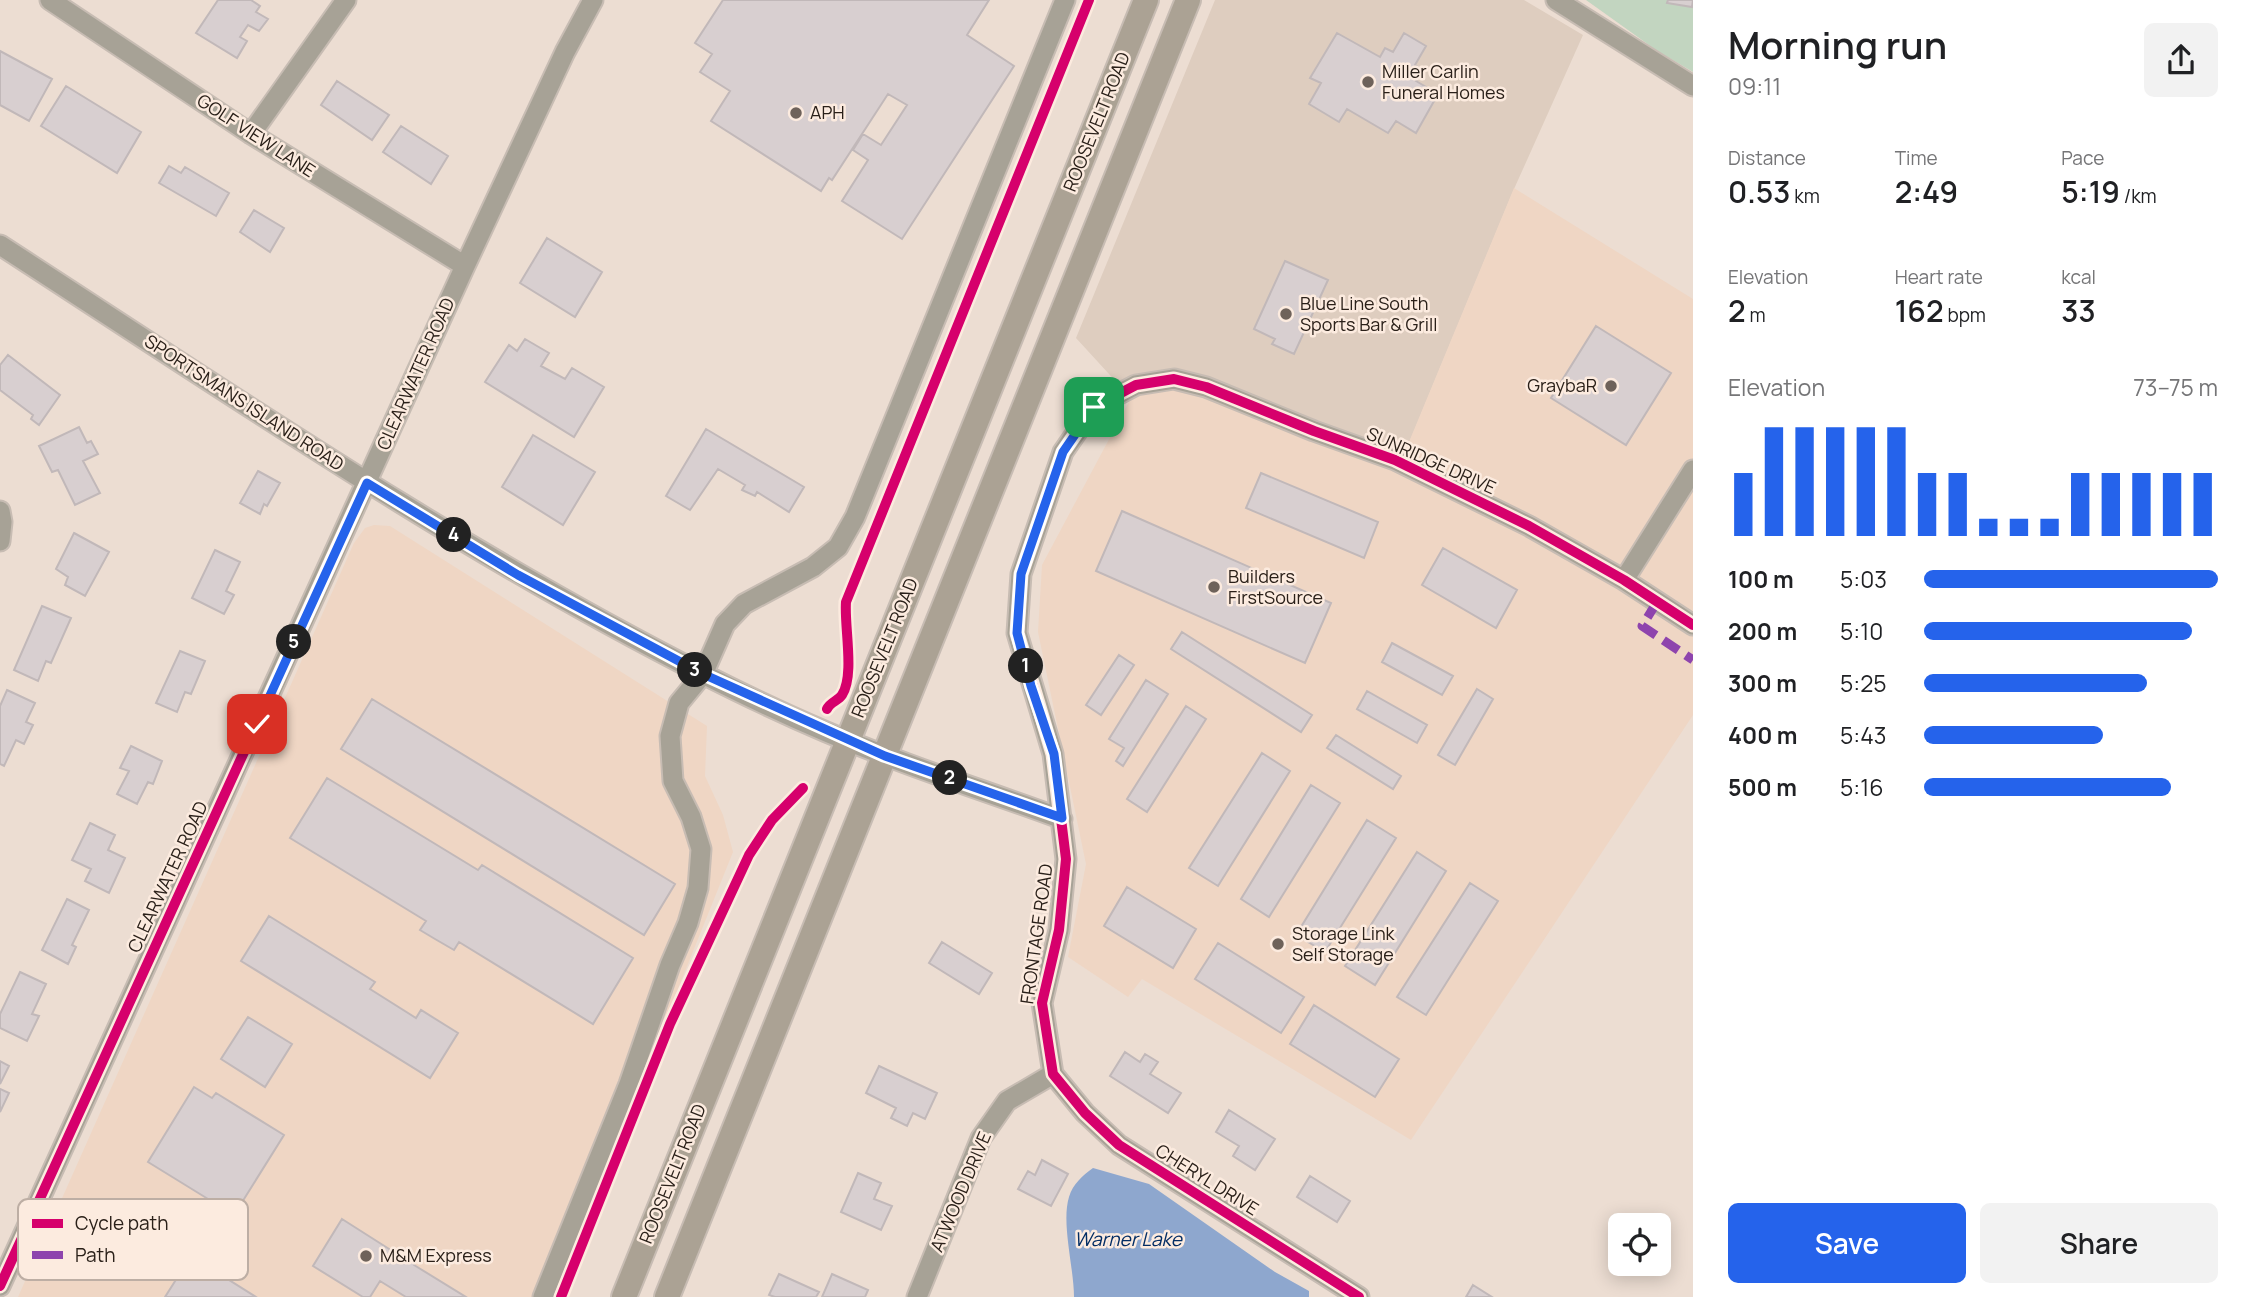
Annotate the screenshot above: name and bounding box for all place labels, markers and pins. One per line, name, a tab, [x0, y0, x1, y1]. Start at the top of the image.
place label: Miller Carlin Funeral Homes	[1382, 59, 1505, 104]
marker: Miller Carlin Funeral Homes	[1360, 74, 1376, 90]
place label: APH	[810, 100, 845, 124]
marker: APH	[788, 105, 804, 121]
place label: Blue Line South Sports Bar & Grill	[1300, 291, 1437, 336]
marker: Blue Line South Sports Bar & Grill	[1278, 306, 1294, 322]
place label: GraybaR	[1527, 373, 1597, 397]
pin	[1064, 377, 1124, 437]
marker: GraybaR	[1603, 378, 1619, 394]
pin: 4	[436, 518, 472, 552]
place label: Builders FirstSource	[1228, 564, 1323, 609]
marker: Builders FirstSource	[1206, 579, 1222, 595]
pin: 5	[276, 624, 312, 660]
pin: 1	[1009, 648, 1044, 684]
pin: 3	[678, 652, 712, 688]
pin	[227, 694, 287, 754]
pin: 2	[932, 760, 968, 796]
place label: Storage Link Self Storage	[1292, 921, 1396, 966]
marker: Storage Link Self Storage	[1270, 936, 1286, 952]
place label: M&M Express	[380, 1243, 492, 1267]
marker: M&M Express	[358, 1248, 374, 1264]

